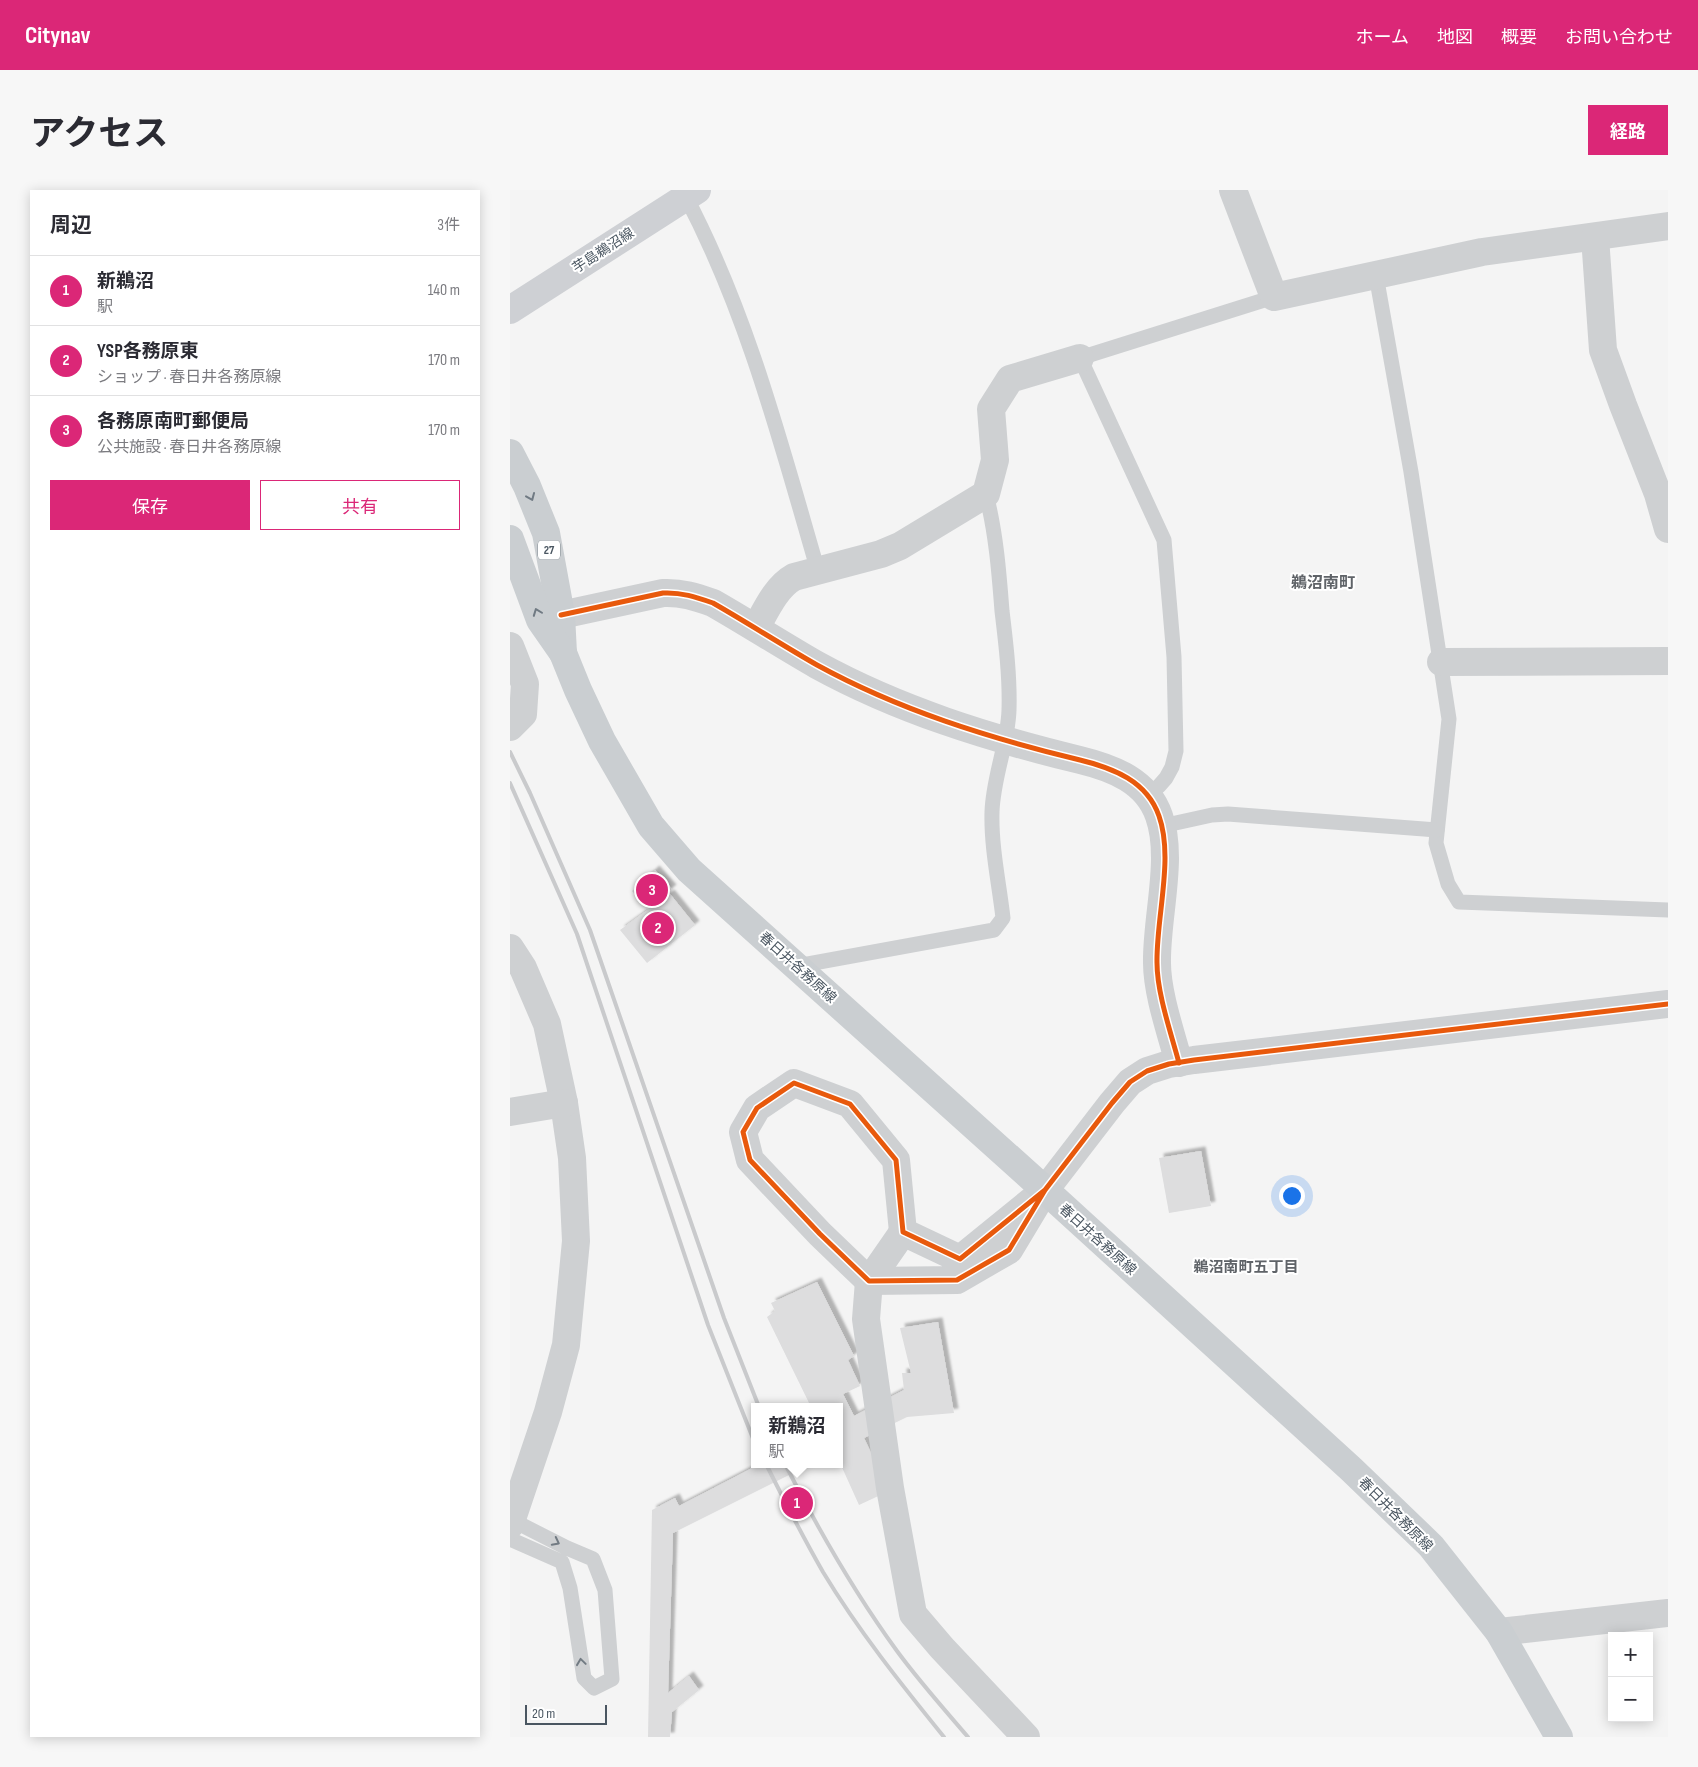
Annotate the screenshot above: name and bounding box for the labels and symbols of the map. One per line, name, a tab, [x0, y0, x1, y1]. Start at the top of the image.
street label: 芋島鵜沼線	[569, 224, 637, 277]
one-way arrow	[525, 492, 535, 501]
road number: 27	[538, 540, 560, 560]
district label: 鵜沼南町	[1291, 574, 1355, 593]
one-way arrow	[533, 608, 543, 617]
pin: 3	[636, 871, 668, 909]
pin: 2	[642, 909, 674, 947]
street label: 春日井各務原線	[756, 928, 840, 1006]
your location	[1279, 1183, 1305, 1209]
street label: 春日井各務原線	[1056, 1200, 1140, 1278]
district label: 鵜沼南町五丁目	[1193, 1258, 1299, 1277]
street label: 春日井各務原線	[1355, 1474, 1436, 1555]
pin: 1	[781, 1484, 813, 1522]
one-way arrow	[550, 1536, 559, 1546]
one-way arrow	[577, 1657, 587, 1666]
scale bar	[525, 1702, 608, 1725]

